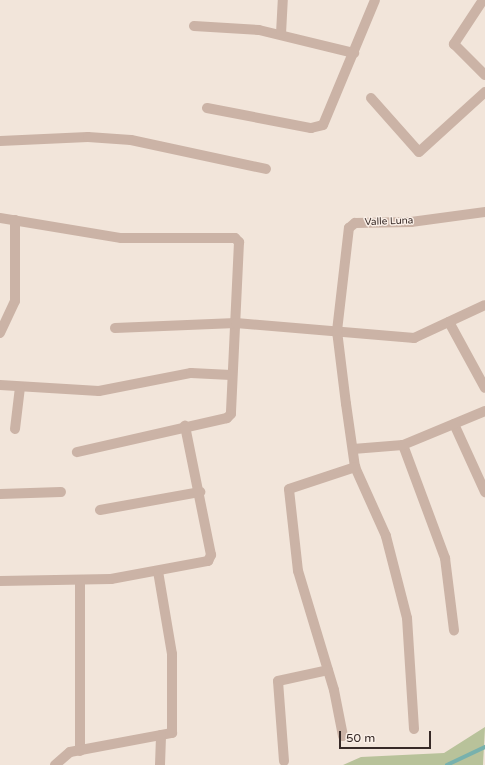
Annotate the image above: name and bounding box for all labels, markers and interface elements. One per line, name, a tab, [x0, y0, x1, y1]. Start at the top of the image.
street label: Valle Luna	[364, 215, 414, 229]
scale bar	[341, 723, 433, 749]
text: 50 m	[346, 731, 375, 745]

